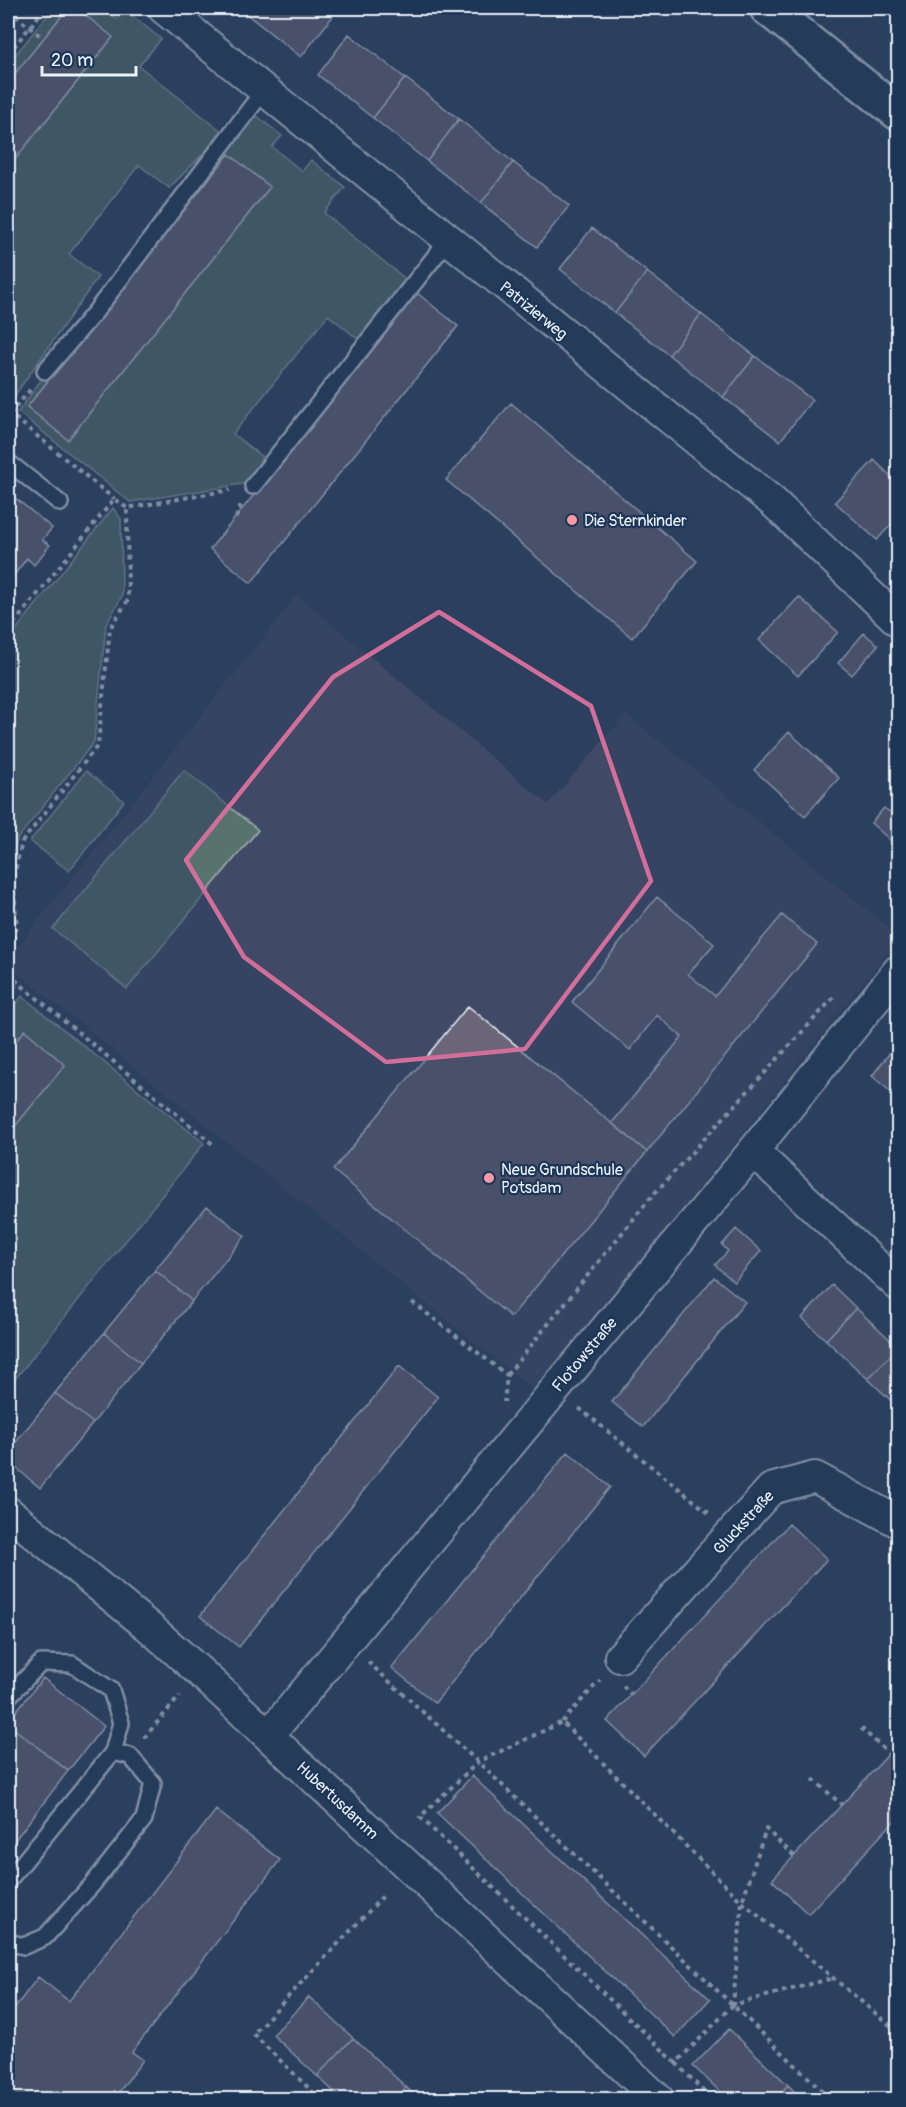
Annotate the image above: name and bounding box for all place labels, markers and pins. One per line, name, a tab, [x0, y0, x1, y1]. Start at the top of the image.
place label: Die Sternkinder	[584, 511, 687, 531]
marker: Die Sternkinder	[565, 513, 579, 527]
place label: Neue Grundschule Potsdam	[501, 1160, 623, 1198]
marker: Neue Grundschule Potsdam	[482, 1171, 496, 1185]

